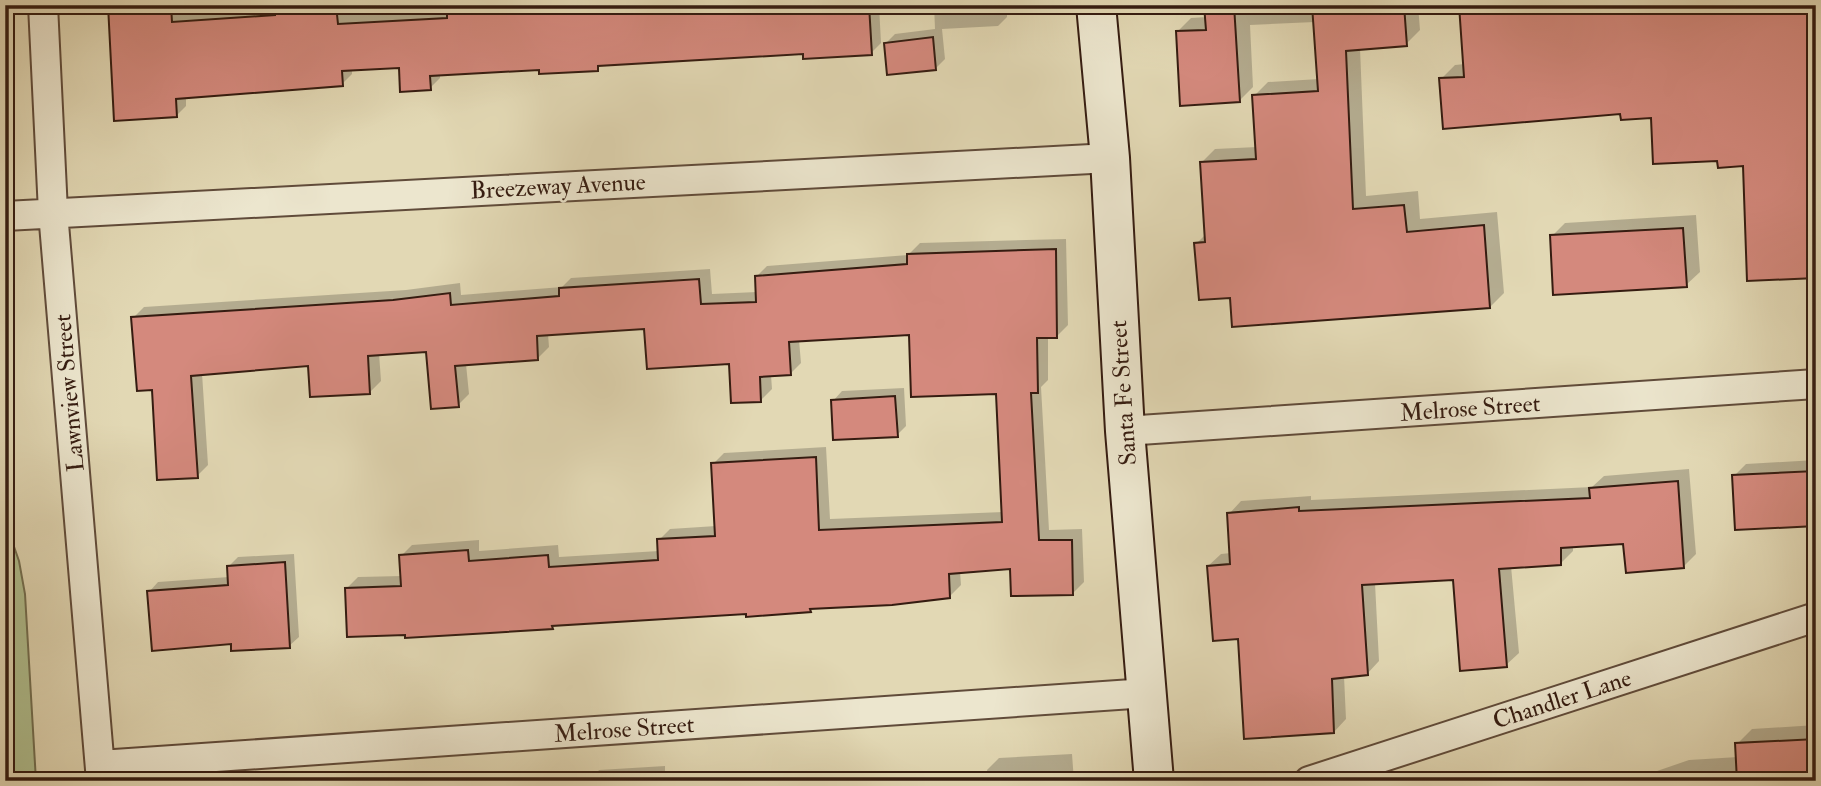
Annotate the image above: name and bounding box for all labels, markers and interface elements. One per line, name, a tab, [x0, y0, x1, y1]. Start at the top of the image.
street label: Breezeway Avenue	[470, 166, 647, 207]
street label: Lawnview Street	[47, 313, 92, 473]
street label: Santa Fe Street	[1103, 319, 1144, 467]
street label: Melrose Street	[1399, 388, 1541, 429]
street label: Chandler Lane	[1489, 662, 1635, 736]
street label: Melrose Street	[553, 709, 695, 750]

